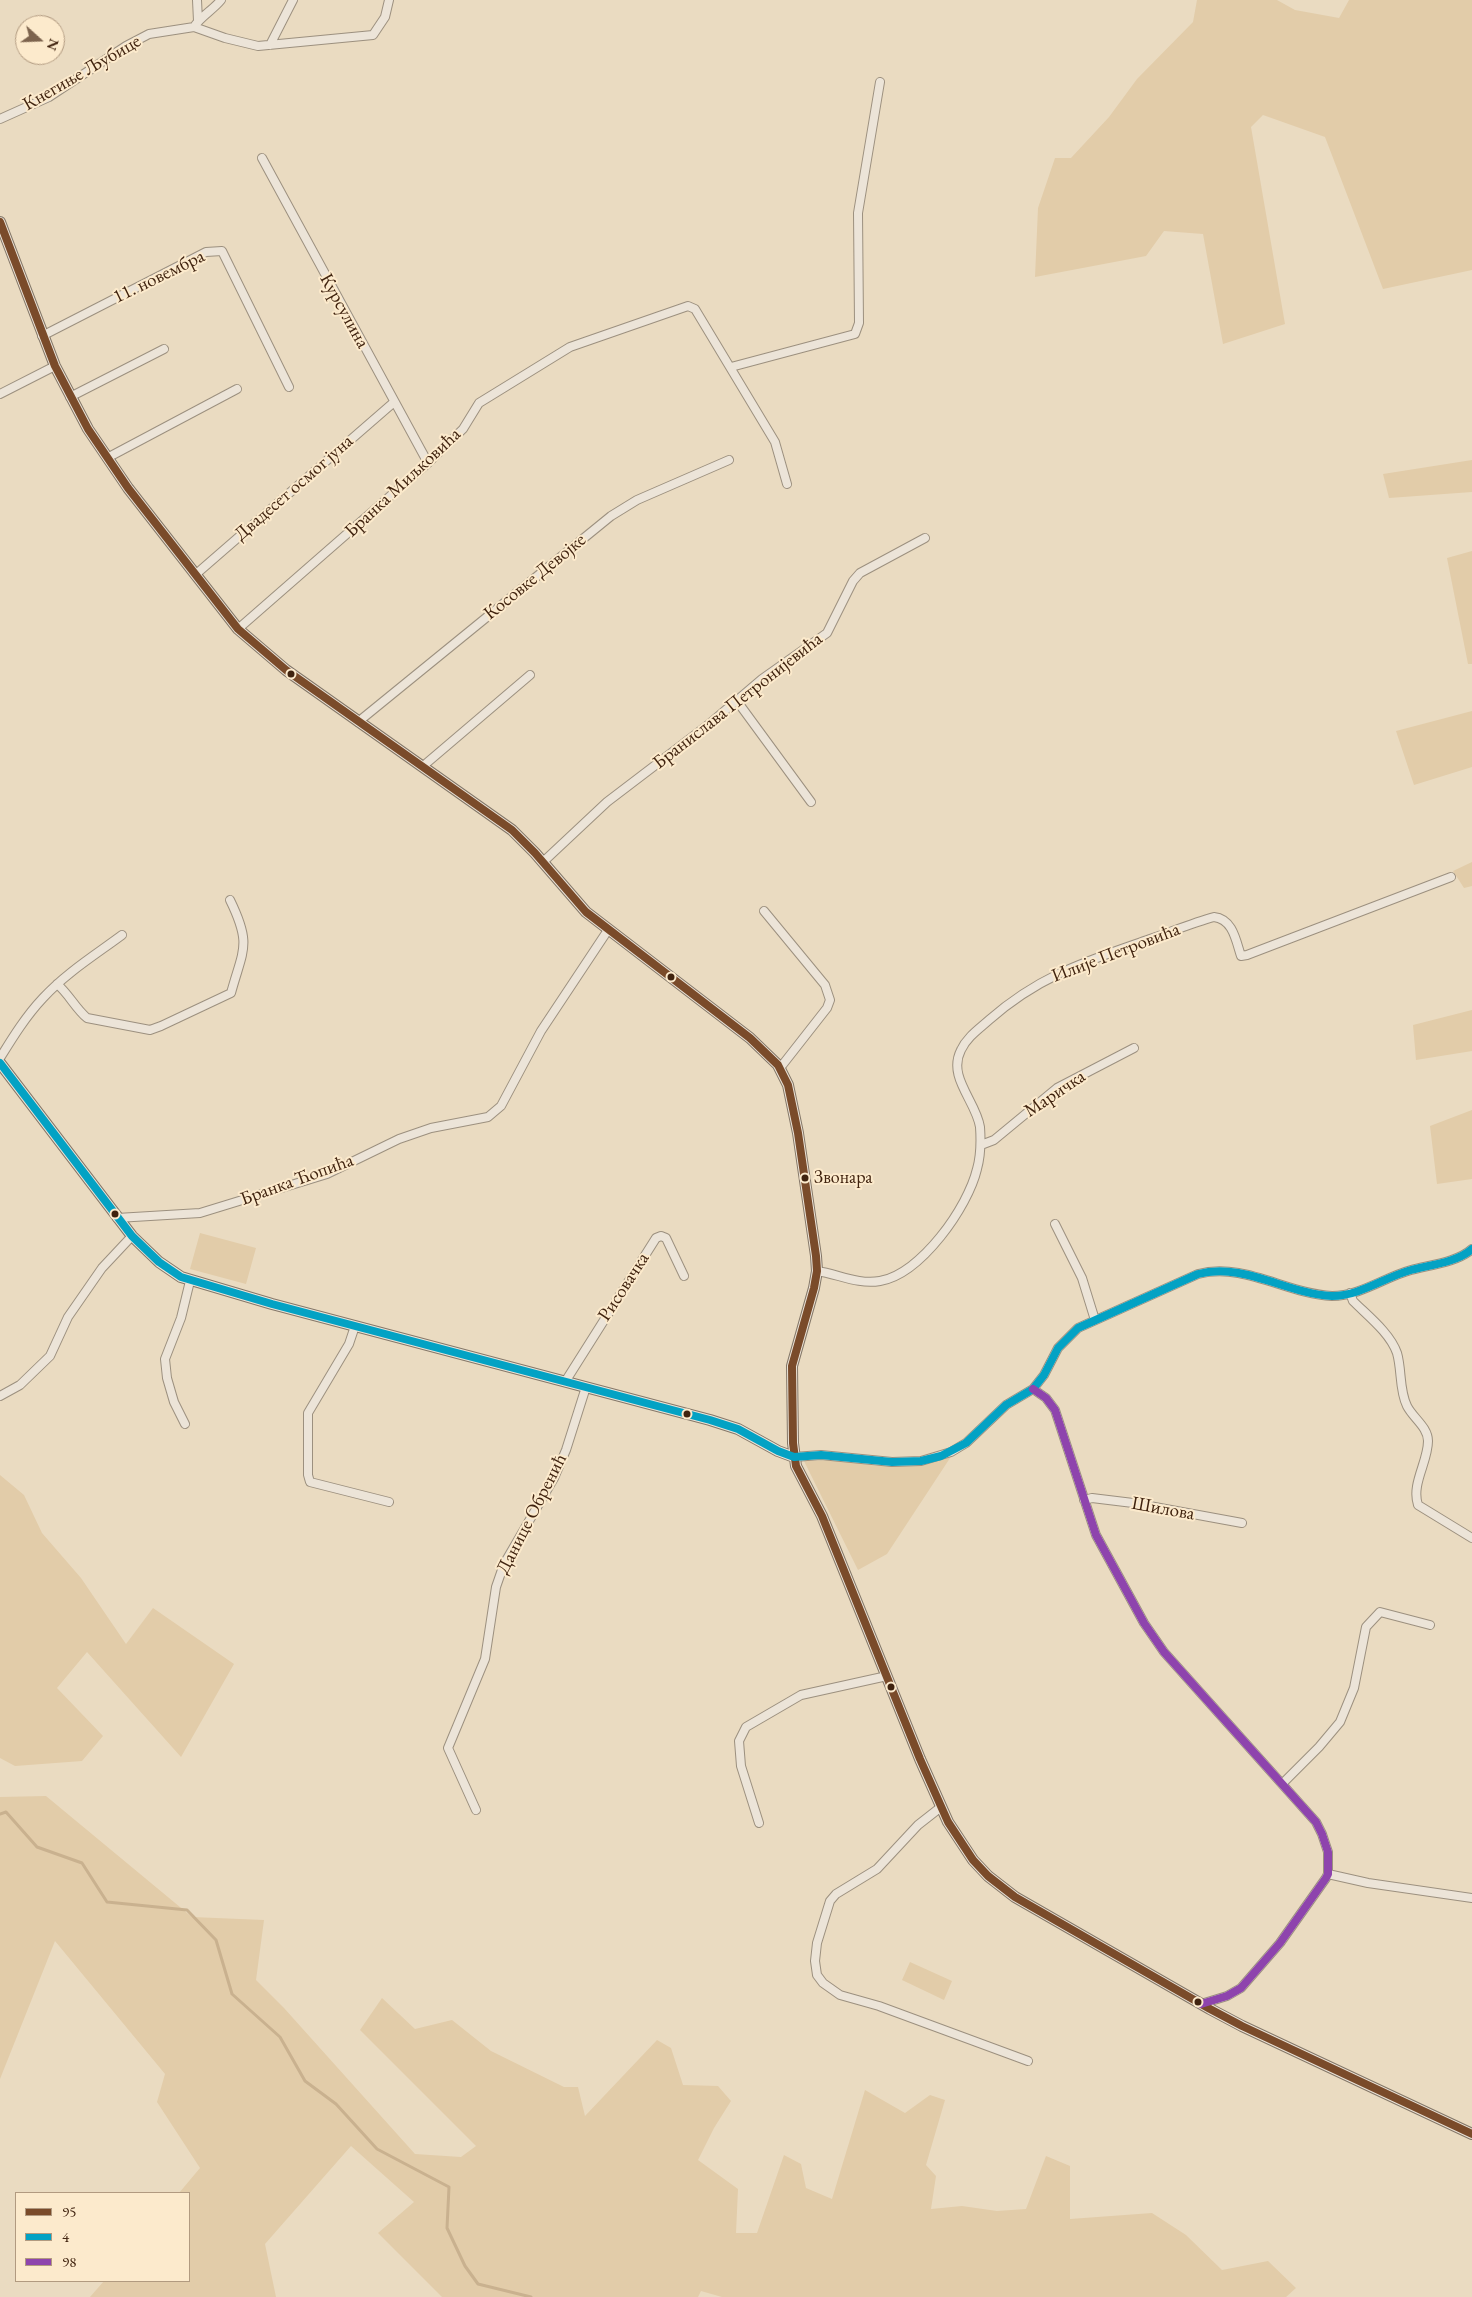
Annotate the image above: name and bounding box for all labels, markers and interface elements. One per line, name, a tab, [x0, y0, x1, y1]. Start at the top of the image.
north arrow	[15, 15, 65, 65]
street label: Кнегиње Љубице	[19, 30, 145, 116]
text: N	[43, 36, 64, 53]
street label: 11. новембра	[109, 245, 209, 309]
street label: Курсулина	[314, 270, 374, 352]
street label: Бранка Миљковића	[340, 423, 466, 543]
street label: Двадесет осмог јуна	[230, 430, 358, 546]
street label: Косовке Девојке	[479, 529, 591, 625]
street label: Бранислава Петронијевића	[649, 628, 827, 774]
unlabelled marker	[286, 669, 296, 679]
street label: Илије Петровића	[1049, 918, 1183, 988]
unlabelled marker	[666, 972, 676, 982]
street label: Маричка	[1020, 1065, 1090, 1123]
street label: Бранка Ћопића	[237, 1149, 357, 1211]
place label: Звонара	[814, 1167, 872, 1189]
marker: Звонара	[800, 1173, 810, 1183]
unlabelled marker	[110, 1209, 120, 1219]
street label: Рисовачка	[593, 1248, 655, 1326]
unlabelled marker	[682, 1409, 692, 1419]
street label: Данице Обренић	[492, 1450, 572, 1578]
street label: Шилова	[1130, 1492, 1196, 1526]
unlabelled marker	[886, 1682, 896, 1692]
unlabelled marker	[1193, 1997, 1203, 2007]
legend	[15, 2192, 190, 2282]
text: 95	[62, 2202, 76, 2221]
text: 4	[62, 2227, 69, 2246]
text: 98	[62, 2252, 76, 2271]

